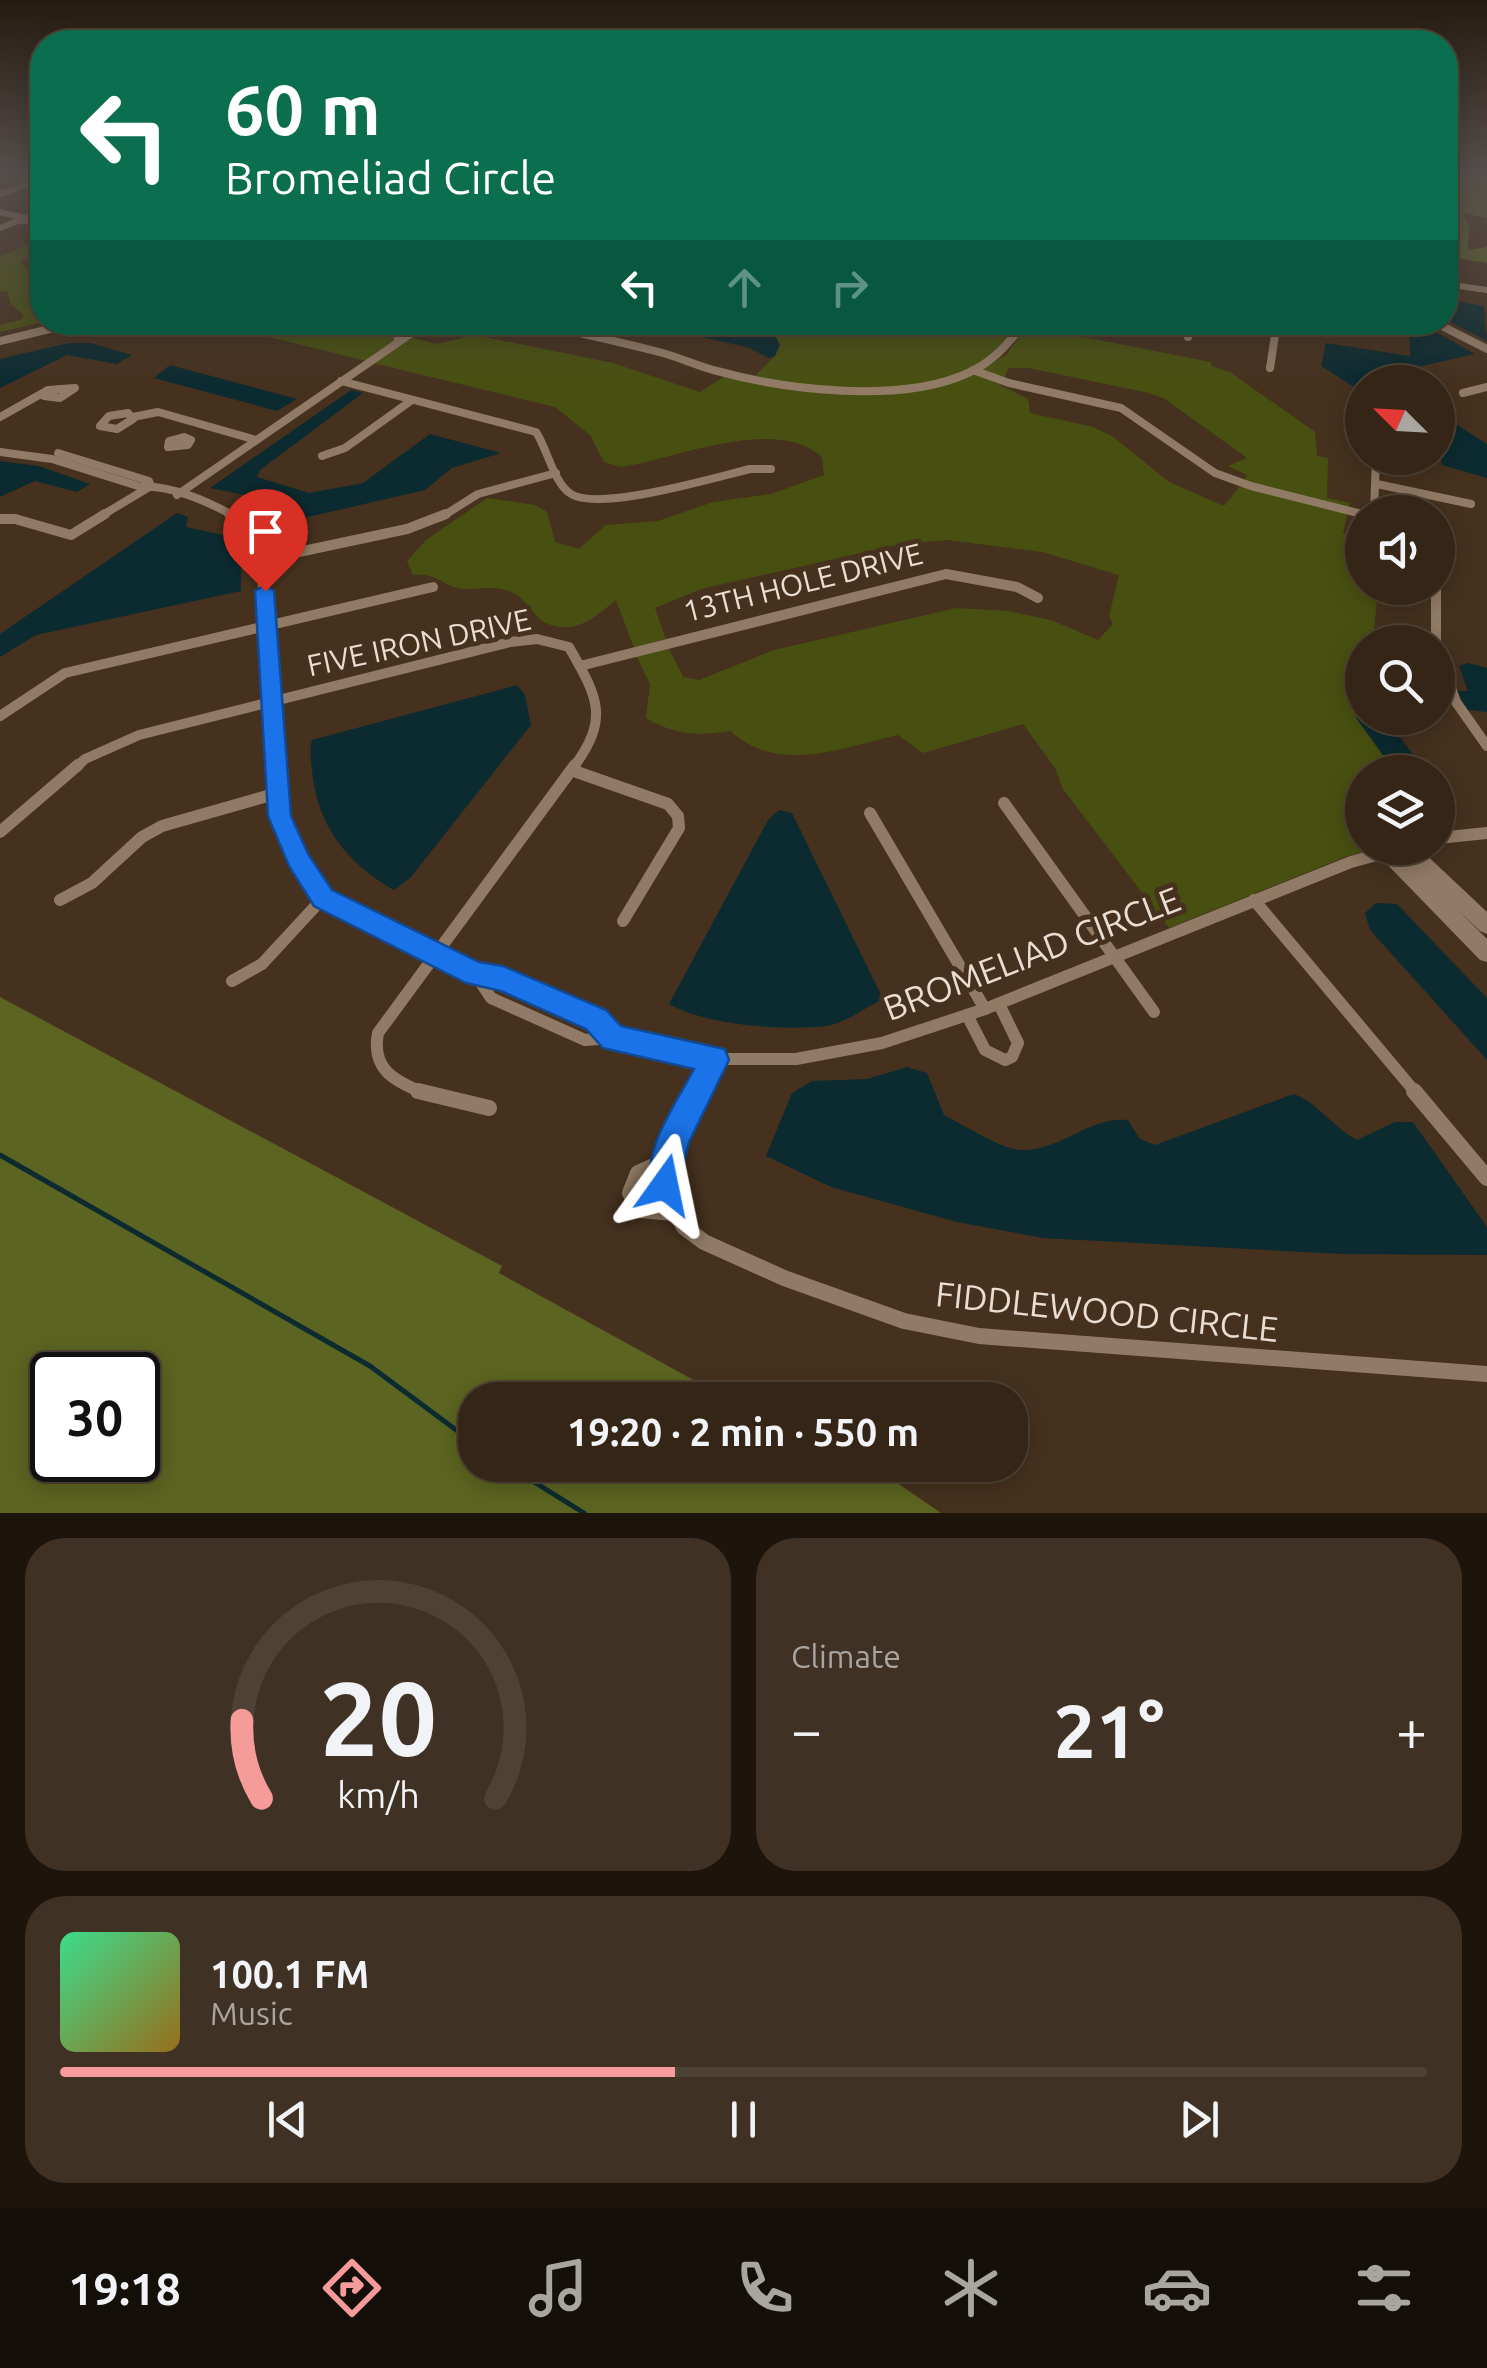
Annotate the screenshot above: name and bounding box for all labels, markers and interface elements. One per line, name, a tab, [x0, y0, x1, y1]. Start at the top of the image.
icon: left	[60, 70, 190, 200]
text: 60 m	[225, 70, 381, 148]
text: Bromeliad Circle	[225, 152, 556, 203]
icon: left	[612, 260, 667, 315]
icon: ahead	[717, 260, 772, 315]
icon: right	[822, 260, 877, 315]
north arrow	[1345, 365, 1455, 475]
map controls	[1345, 365, 1455, 865]
pin	[223, 489, 308, 592]
button: sound	[1345, 495, 1455, 605]
icon: arrive	[238, 504, 293, 559]
street label: 13TH HOLE DRIVE	[680, 536, 926, 628]
street label: FIVE IRON DRIVE	[304, 602, 534, 682]
button: search	[1345, 625, 1455, 735]
button: layers	[1345, 755, 1455, 865]
street label: BROMELIAD CIRCLE	[878, 878, 1186, 1028]
position arrow	[613, 1133, 717, 1237]
street label: FIDDLEWOOD CIRCLE	[934, 1273, 1280, 1349]
speed limit sign: 30	[30, 1352, 160, 1482]
text: 19:20 · 2 min · 550 m	[567, 1411, 919, 1453]
text: Climate	[791, 1638, 901, 1674]
text: 20	[319, 1659, 437, 1776]
text: 21°	[1053, 1688, 1165, 1772]
text: −	[791, 1699, 822, 1760]
text: +	[1396, 1699, 1427, 1760]
text: km/h	[337, 1775, 419, 1815]
text: 100.1 FM	[210, 1953, 369, 1995]
text: Music	[210, 1995, 293, 2031]
icon: previous	[260, 2092, 315, 2147]
icon: pause	[716, 2092, 771, 2147]
icon: next	[1172, 2092, 1227, 2147]
icon: directions	[317, 2253, 387, 2323]
icon: music	[523, 2253, 593, 2323]
icon: phone	[730, 2253, 800, 2323]
icon: climate	[936, 2253, 1006, 2323]
icon: car	[1142, 2253, 1212, 2323]
icon: filters	[1349, 2253, 1419, 2323]
text: 19:18	[68, 2263, 181, 2314]

